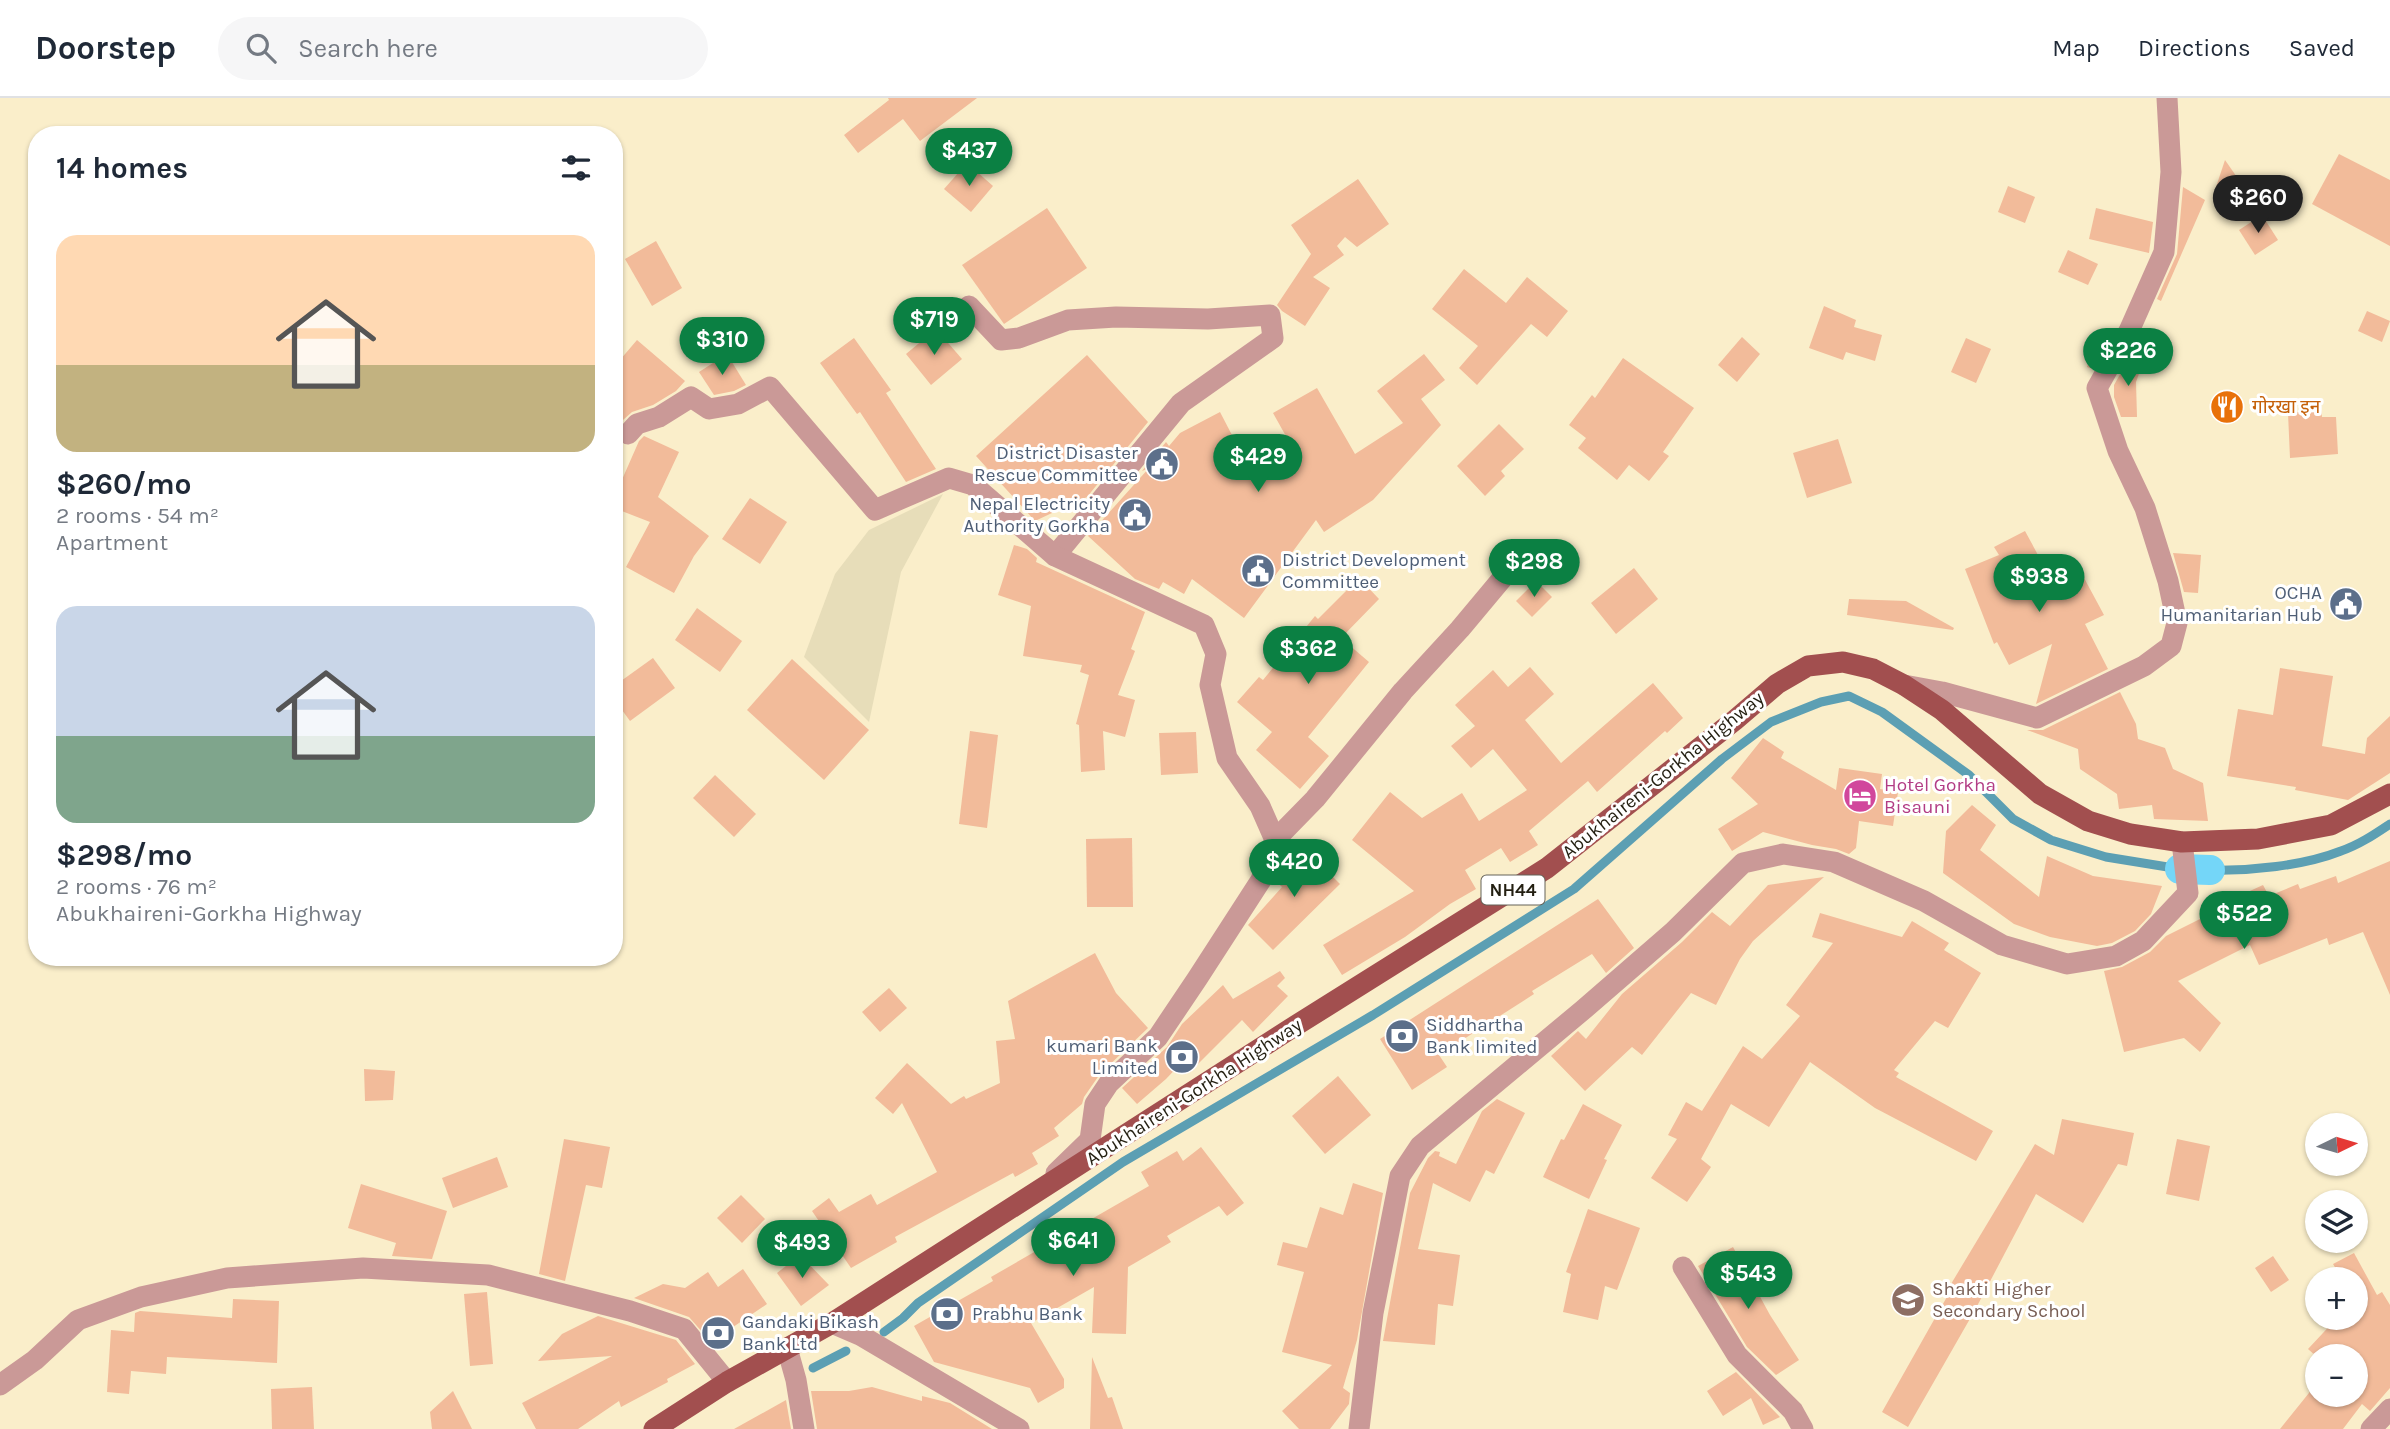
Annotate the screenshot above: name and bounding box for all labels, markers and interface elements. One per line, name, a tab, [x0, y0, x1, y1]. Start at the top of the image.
search box	[218, 17, 708, 80]
text: Doorstep	[35, 29, 176, 67]
icon: search	[242, 29, 280, 67]
text: Search here	[298, 33, 438, 64]
text: Map	[2052, 34, 2100, 62]
text: Directions	[2138, 34, 2251, 62]
text: Saved	[2289, 34, 2355, 62]
pin: $437	[928, 129, 1010, 188]
text: $437	[941, 137, 997, 164]
icon: filters	[557, 149, 595, 187]
text: 14 homes	[56, 150, 188, 186]
pin: $260	[2217, 176, 2299, 235]
text: $260	[2229, 184, 2287, 211]
icon: home	[263, 281, 389, 407]
pin: $719	[893, 298, 975, 357]
text: $719	[909, 306, 959, 333]
pin: $310	[681, 317, 763, 377]
text: $310	[696, 326, 748, 353]
pin: $226	[2087, 328, 2169, 388]
text: $226	[2099, 337, 2157, 364]
restaurant icon: गोरखा इन	[2208, 388, 2246, 426]
place label: गोरखा इन	[2252, 396, 2321, 418]
pin: $429	[1217, 434, 1299, 494]
place label: District Disaster Rescue Committee	[974, 442, 1138, 486]
text: $429	[1229, 443, 1287, 470]
public building icon: District Disaster Rescue Committee	[1143, 445, 1181, 483]
text: $260/mo	[56, 466, 192, 502]
place label: Nepal Electricity Authority Gorkha	[963, 493, 1110, 537]
public building icon: Nepal Electricity Authority Gorkha	[1116, 496, 1154, 534]
text: 2 rooms · 54 m²	[56, 502, 219, 529]
text: Apartment	[56, 529, 168, 556]
pin: $298	[1493, 540, 1575, 599]
text: $298	[1505, 548, 1563, 575]
place label: District Development Committee	[1282, 549, 1466, 593]
public building icon: District Development Committee	[1239, 552, 1277, 590]
pin: $938	[1998, 554, 2080, 614]
text: $938	[2009, 563, 2069, 590]
place label: OCHA Humanitarian Hub	[2160, 582, 2322, 626]
public building icon: OCHA Humanitarian Hub	[2327, 585, 2365, 623]
pin: $362	[1267, 626, 1349, 686]
text: $362	[1279, 635, 1337, 662]
icon: home	[263, 652, 389, 778]
street label: Abukhaireni-Gorkha Highway	[1558, 687, 1768, 863]
place label: Hotel Gorkha Bisauni	[1884, 774, 1996, 818]
hotel icon: Hotel Gorkha Bisauni	[1841, 777, 1879, 815]
text: $298/mo	[56, 837, 192, 873]
pin: $420	[1253, 840, 1335, 899]
text: $420	[1265, 848, 1323, 875]
text: 2 rooms · 76 m²	[56, 873, 217, 900]
road number: NH44	[1482, 876, 1544, 904]
pin: $522	[2203, 892, 2285, 951]
text: Abukhaireni-Gorkha Highway	[56, 900, 362, 927]
text: $522	[2215, 900, 2273, 927]
street label: Abukhaireni-Gorkha Highway	[1082, 1014, 1306, 1170]
place label: Siddhartha Bank limited	[1426, 1014, 1538, 1058]
bank icon: Siddhartha Bank limited	[1383, 1017, 1421, 1055]
place label: kumari Bank Limited	[1046, 1035, 1158, 1079]
bank icon: kumari Bank Limited	[1163, 1038, 1201, 1076]
north arrow	[2305, 1113, 2368, 1176]
map controls	[2305, 1113, 2368, 1407]
button: layers	[2305, 1190, 2368, 1253]
pin: $641	[1032, 1218, 1114, 1278]
pin: $493	[761, 1220, 843, 1280]
text: $641	[1047, 1227, 1099, 1254]
text: $493	[773, 1229, 831, 1256]
pin: $543	[1707, 1252, 1789, 1311]
text: $543	[1719, 1260, 1777, 1287]
button: +	[2305, 1267, 2368, 1330]
place label: Shakti Higher Secondary School	[1932, 1278, 2086, 1322]
school or university icon: Shakti Higher Secondary School	[1889, 1281, 1927, 1319]
bank icon: Prabhu Bank	[928, 1295, 966, 1333]
place label: Prabhu Bank	[972, 1303, 1083, 1325]
place label: Gandaki Bikash Bank Ltd	[742, 1311, 879, 1355]
bank icon: Gandaki Bikash Bank Ltd	[699, 1314, 737, 1352]
button: −	[2305, 1344, 2368, 1407]

